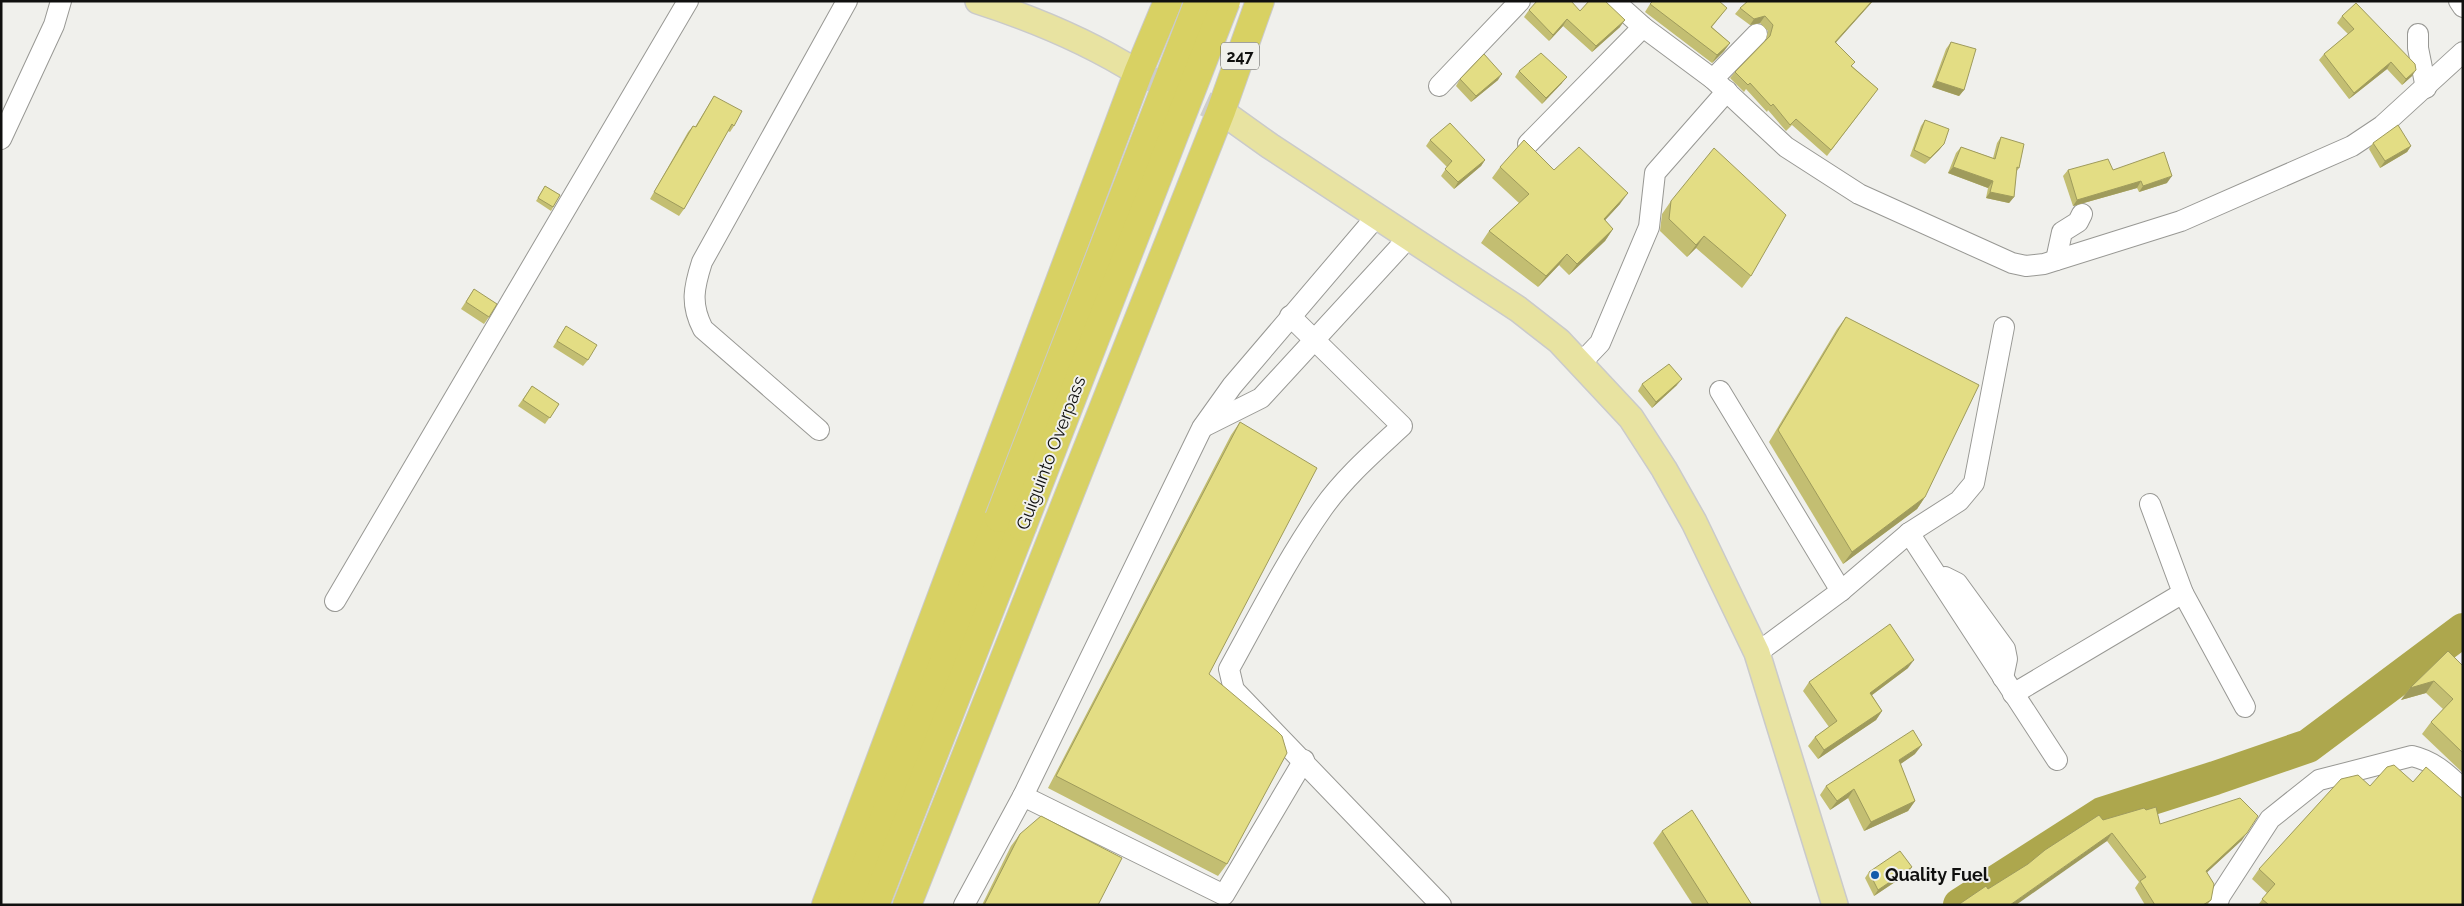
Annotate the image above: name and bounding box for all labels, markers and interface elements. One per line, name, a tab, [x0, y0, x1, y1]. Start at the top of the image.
road number: 247	[1221, 42, 1259, 70]
street label: Guiguinto Overpass	[1012, 373, 1090, 533]
place label: Quality Fuel	[1885, 864, 1989, 885]
marker: Quality Fuel	[1869, 869, 1881, 881]

